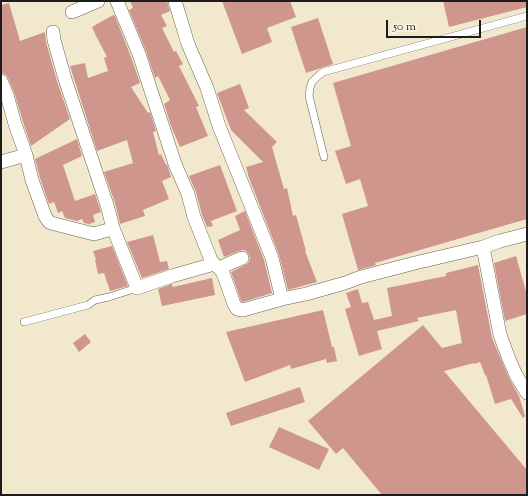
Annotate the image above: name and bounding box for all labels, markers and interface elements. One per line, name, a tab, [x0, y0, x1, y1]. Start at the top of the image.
scale bar	[388, 12, 483, 38]
text: 50 m	[393, 18, 416, 36]

